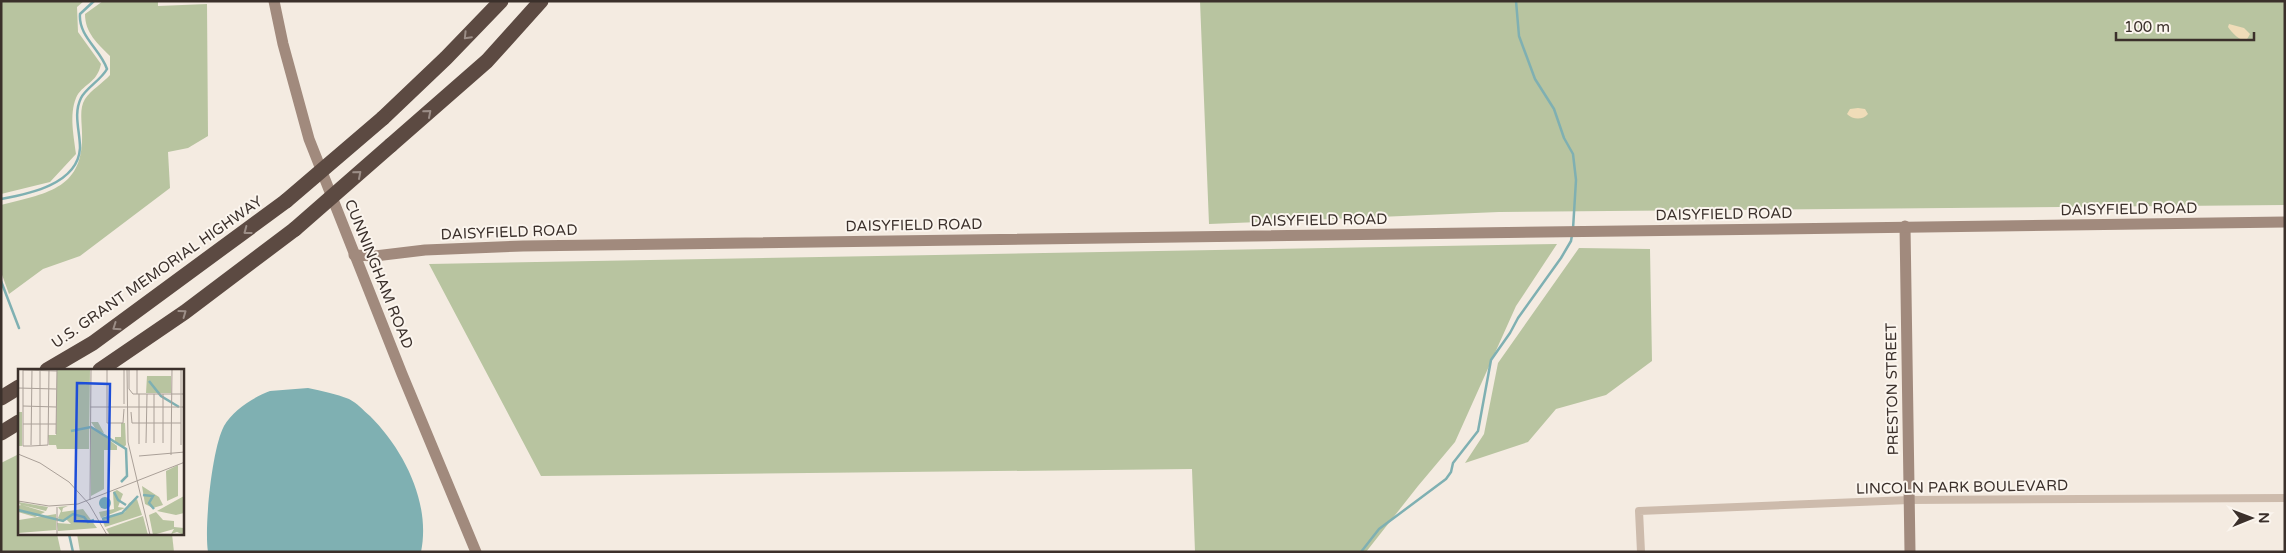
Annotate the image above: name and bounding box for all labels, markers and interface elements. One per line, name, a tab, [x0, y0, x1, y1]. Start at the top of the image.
scale bar	[2116, 10, 2254, 42]
text: 100 m	[2124, 18, 2170, 36]
one-way arrow	[464, 31, 473, 40]
one-way arrow	[422, 110, 431, 118]
one-way arrow	[352, 171, 361, 180]
street label: U.S. GRANT MEMORIAL HIGHWAY	[48, 192, 266, 352]
street label: CUNNINGHAM ROAD	[341, 197, 417, 351]
street label: DAISYFIELD ROAD	[2060, 199, 2198, 219]
street label: DAISYFIELD ROAD	[1655, 204, 1793, 224]
street label: DAISYFIELD ROAD	[1250, 210, 1388, 230]
street label: DAISYFIELD ROAD	[845, 215, 983, 235]
street label: DAISYFIELD ROAD	[440, 221, 578, 243]
one-way arrow	[243, 225, 253, 234]
one-way arrow	[177, 310, 187, 319]
one-way arrow	[112, 321, 122, 330]
street label: PRESTON STREET	[1882, 323, 1902, 455]
inset map	[18, 369, 184, 536]
street label: LINCOLN PARK BOULEVARD	[1856, 476, 2068, 498]
north arrow	[2226, 493, 2276, 543]
text: N	[2255, 512, 2272, 524]

